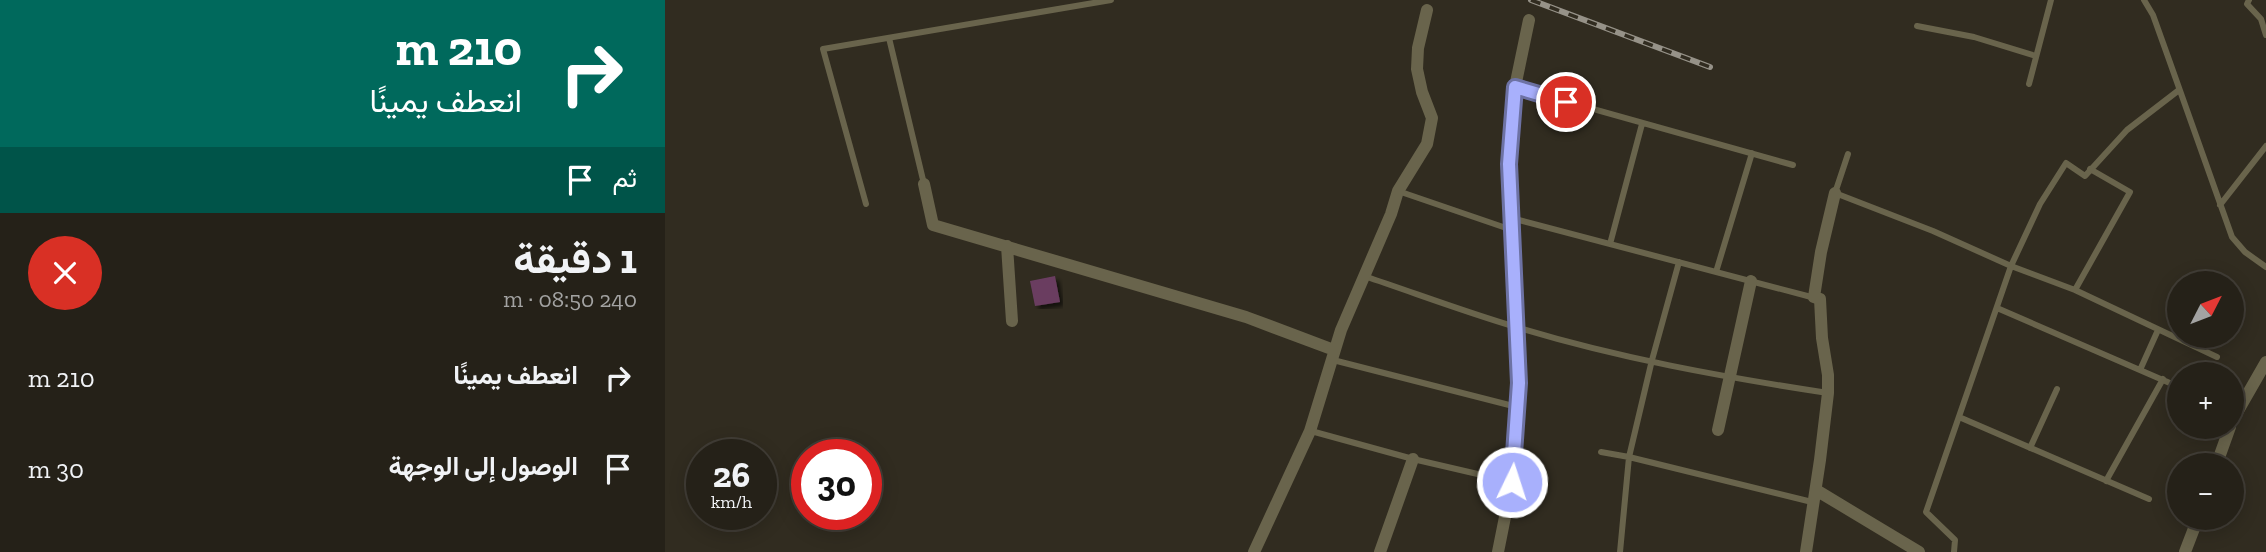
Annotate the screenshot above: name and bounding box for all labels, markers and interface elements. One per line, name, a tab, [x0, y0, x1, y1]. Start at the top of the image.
text: 210 m	[396, 19, 522, 78]
icon: right	[546, 28, 637, 119]
pin	[1536, 72, 1596, 132]
text: انعطف يمينًا	[369, 82, 522, 120]
icon: arrive	[1547, 83, 1585, 121]
icon: arrive	[561, 161, 599, 199]
text: ثم	[613, 162, 637, 194]
text: 1 دقيقة	[513, 233, 637, 284]
button: close	[28, 236, 102, 310]
north arrow	[2167, 271, 2243, 348]
map controls	[2167, 271, 2244, 530]
text: 240 m · 08:50	[503, 285, 637, 313]
text: انعطف يمينًا	[453, 359, 578, 391]
icon: right	[599, 359, 637, 397]
text: 210 m	[28, 362, 95, 394]
button: +	[2167, 362, 2244, 439]
speed limit sign: 30	[791, 439, 882, 530]
position arrow	[1475, 445, 1549, 519]
text: الوصول إلى الوجهة	[389, 450, 578, 482]
icon: arrive	[599, 450, 637, 488]
text: 30 m	[28, 453, 84, 485]
button: −	[2167, 453, 2244, 530]
text: 26	[713, 454, 750, 496]
text: km/h	[711, 491, 752, 513]

